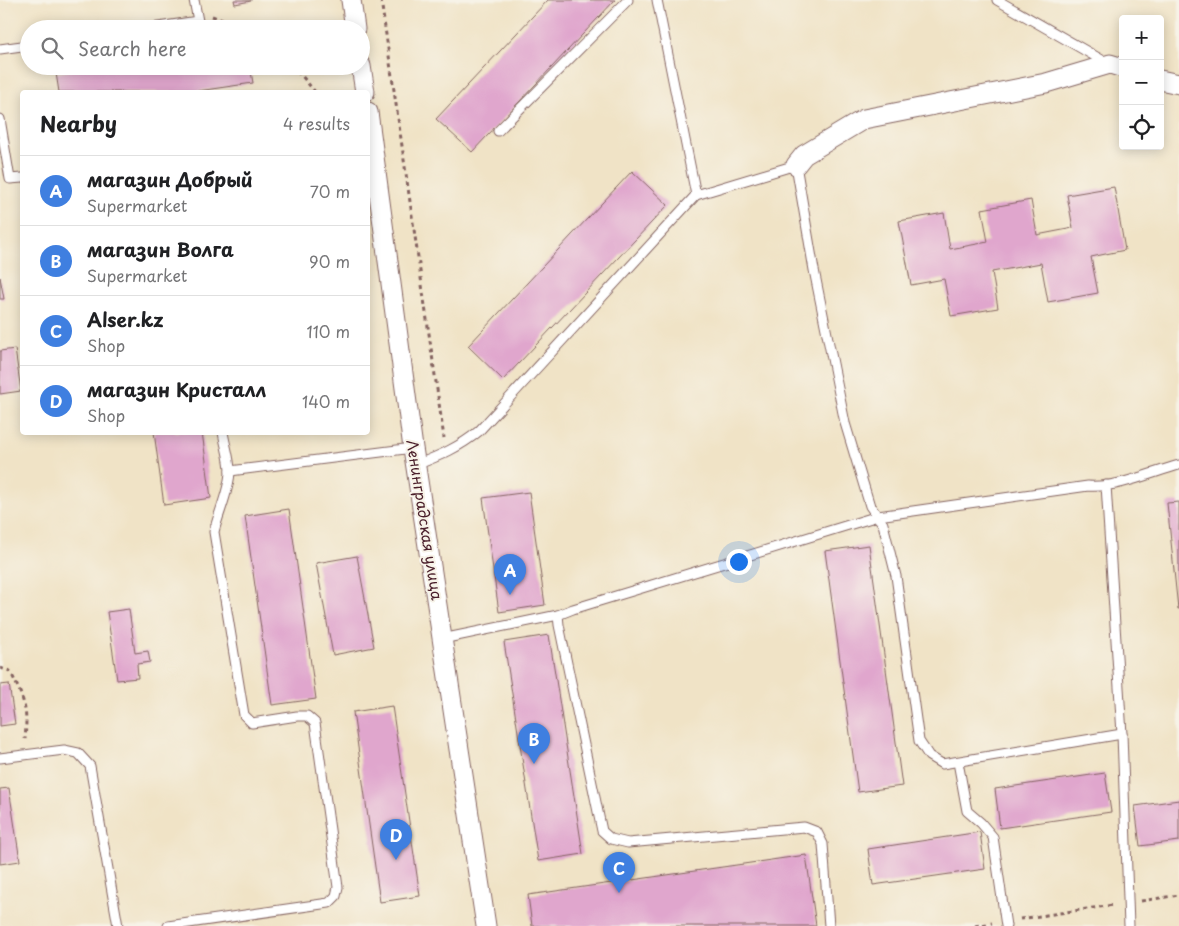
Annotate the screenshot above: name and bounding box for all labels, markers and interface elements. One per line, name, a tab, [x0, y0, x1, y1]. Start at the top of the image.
map controls	[1119, 15, 1164, 150]
button: +	[1119, 15, 1164, 60]
search box	[20, 20, 370, 75]
icon: search	[38, 34, 66, 62]
text: Search here	[78, 34, 187, 62]
button: −	[1119, 60, 1164, 105]
button: locate	[1119, 105, 1164, 150]
text: Nearby	[40, 107, 117, 139]
text: 4 results	[283, 111, 350, 135]
text: магазин Добрый	[87, 165, 253, 193]
text: A	[50, 179, 62, 203]
text: 70 m	[310, 179, 350, 203]
text: Supermarket	[87, 193, 187, 217]
text: магазин Волга	[87, 235, 234, 263]
text: B	[51, 249, 61, 273]
text: 90 m	[309, 249, 350, 273]
text: Supermarket	[87, 263, 187, 287]
text: Alser.kz	[87, 305, 164, 333]
text: C	[50, 319, 62, 343]
text: 110 m	[307, 319, 350, 343]
text: Shop	[87, 333, 125, 357]
text: магазин Кристалл	[87, 375, 266, 403]
text: D	[50, 389, 62, 413]
text: 140 m	[302, 389, 350, 413]
text: Shop	[87, 403, 125, 427]
street label: Ленинградская улица	[401, 438, 450, 602]
your location	[726, 549, 752, 575]
pin: A	[494, 554, 526, 595]
pin: B	[518, 723, 550, 764]
pin: D	[380, 819, 412, 860]
pin: C	[603, 852, 635, 893]

